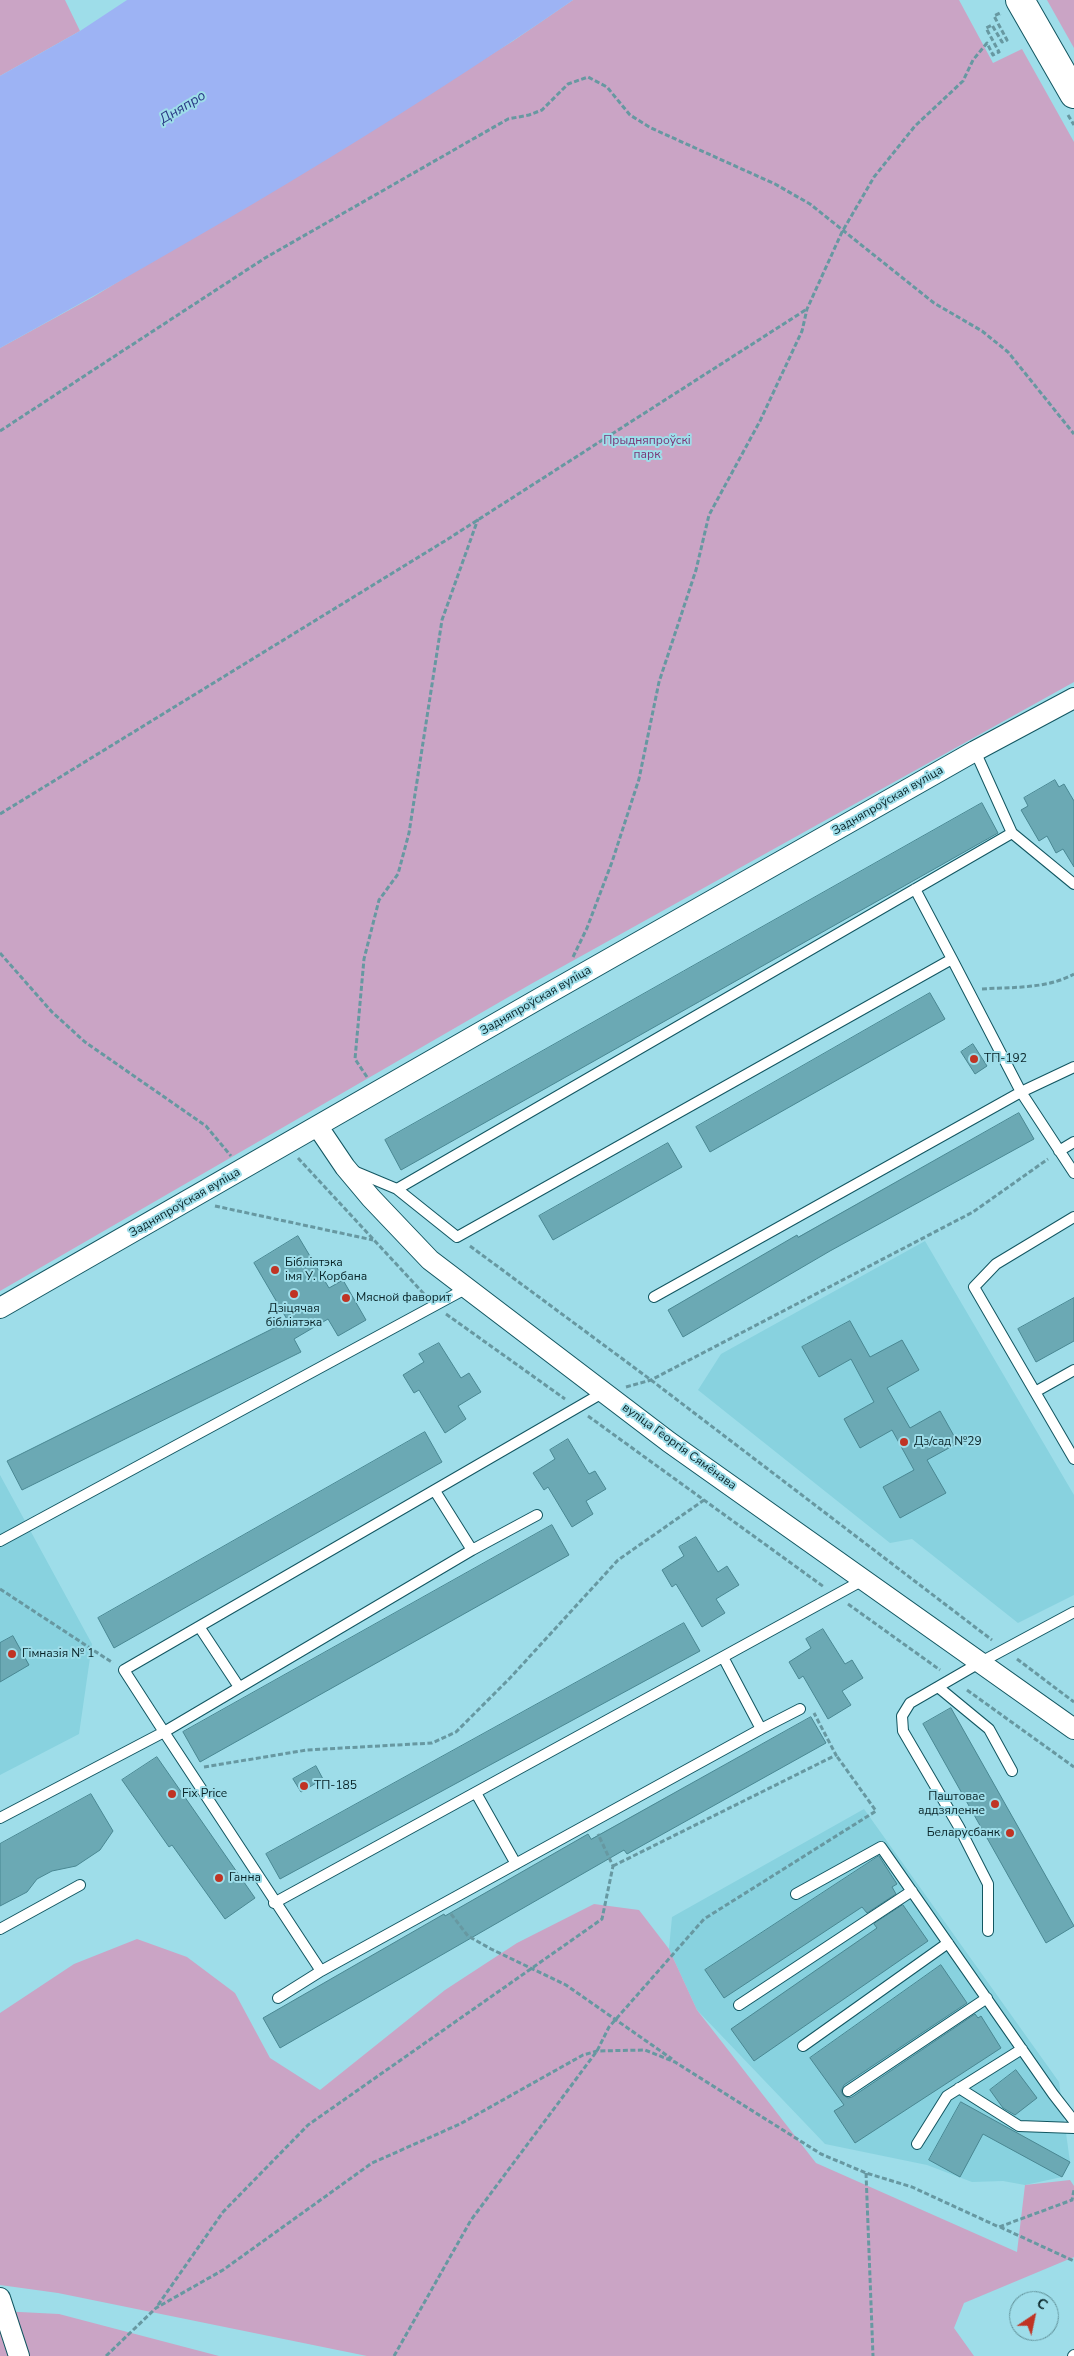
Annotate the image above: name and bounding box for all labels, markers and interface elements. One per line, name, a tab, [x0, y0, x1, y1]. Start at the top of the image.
water label: Дняпро	[157, 88, 209, 128]
park label: Прыдняпроўскі парк	[603, 434, 691, 462]
street label: Задняпроўская вуліца	[830, 763, 946, 839]
street label: Задняпроўская вуліца	[478, 963, 594, 1039]
place label: ТП-192	[984, 1052, 1027, 1066]
marker: ТП-192	[968, 1053, 980, 1065]
street label: Задняпроўская вуліца	[127, 1165, 243, 1241]
place label: Бібліятэка імя У. Корбана	[285, 1256, 367, 1284]
marker: Бібліятэка імя У. Корбана	[269, 1264, 281, 1276]
marker: Дзіцячая бібліятэка	[288, 1288, 300, 1300]
place label: Мясной фаворит	[356, 1291, 451, 1305]
marker: Мясной фаворит	[340, 1292, 352, 1304]
place label: Дзіцячая бібліятэка	[266, 1302, 322, 1330]
street label: вуліца Георгія Сямёнава	[619, 1401, 739, 1493]
place label: Дз/сад №29	[914, 1435, 982, 1449]
marker: Дз/сад №29	[898, 1436, 910, 1448]
place label: Гімназія № 1	[22, 1647, 94, 1661]
marker: Гімназія № 1	[6, 1648, 18, 1660]
place label: ТП-185	[314, 1779, 357, 1793]
marker: ТП-185	[298, 1780, 310, 1792]
place label: Fix Price	[182, 1787, 227, 1801]
marker: Fix Price	[166, 1788, 178, 1800]
place label: Паштовае аддзяленне	[918, 1790, 985, 1818]
marker: Паштовае аддзяленне	[989, 1798, 1001, 1810]
place label: Беларусбанк	[927, 1826, 1000, 1840]
marker: Беларусбанк	[1004, 1827, 1016, 1839]
place label: Ганна	[229, 1871, 261, 1885]
marker: Ганна	[213, 1872, 225, 1884]
north arrow	[1009, 2291, 1059, 2341]
text: С	[1033, 2293, 1051, 2315]

